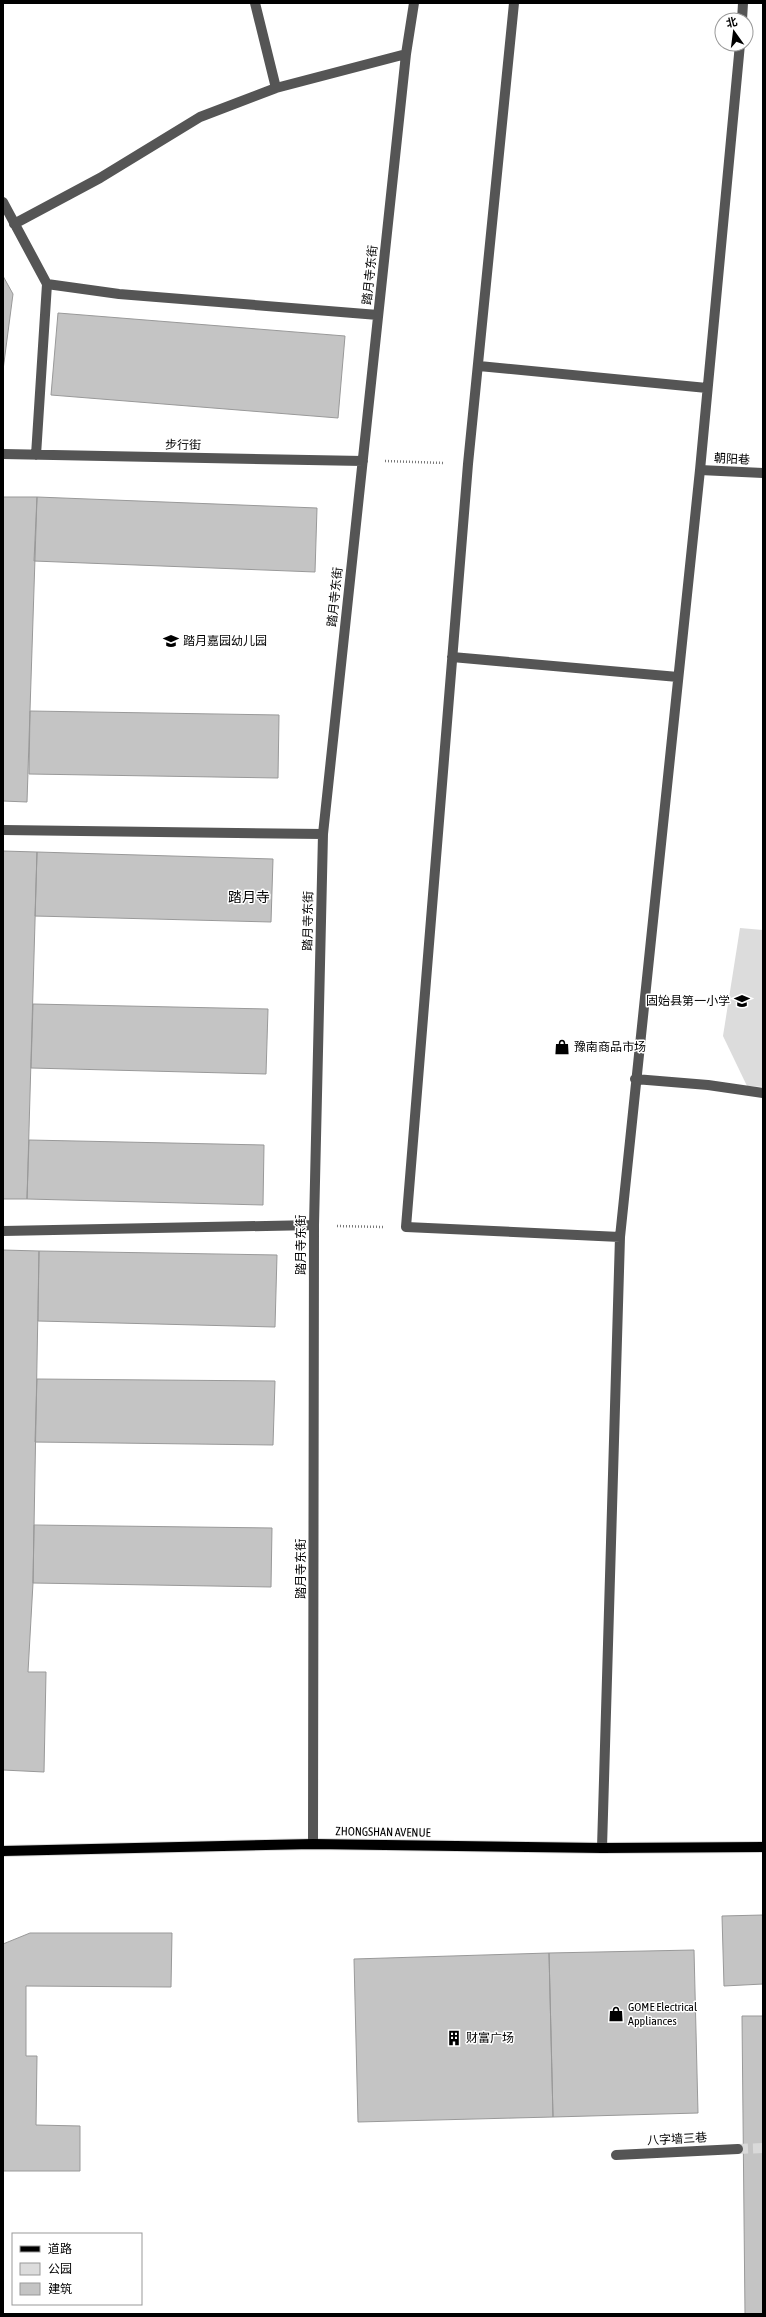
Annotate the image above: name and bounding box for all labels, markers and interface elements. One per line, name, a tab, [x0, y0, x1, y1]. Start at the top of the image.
north arrow	[714, 12, 754, 52]
text: 北	[725, 15, 738, 29]
street label: 踏月寺东街	[360, 244, 380, 306]
street label: 步行街	[165, 438, 201, 452]
street label: 朝阳巷	[714, 451, 750, 467]
street label: 踏月寺东街	[325, 566, 345, 628]
school or university icon: 踏月嘉园幼儿园	[162, 632, 180, 650]
place label: 踏月嘉园幼儿园	[183, 634, 267, 648]
district label: 踏月寺	[228, 889, 270, 905]
street label: 踏月寺东街	[300, 891, 316, 951]
school or university icon: 固始县第一小学	[733, 992, 751, 1010]
place label: 固始县第一小学	[646, 994, 730, 1008]
shop icon: 豫南商品市场	[553, 1038, 571, 1056]
place label: 豫南商品市场	[574, 1040, 646, 1054]
street label: 踏月寺东街	[294, 1215, 308, 1275]
street label: 踏月寺东街	[294, 1539, 308, 1599]
street label: ZHONGSHAN AVENUE	[335, 1824, 431, 1840]
place label: GOME Electrical Appliances	[628, 2000, 698, 2028]
shop icon: GOME Electrical Appliances	[607, 2005, 625, 2023]
building icon: 财富广场	[445, 2029, 463, 2047]
place label: 财富广场	[466, 2031, 514, 2045]
street label: 八字墙三巷	[647, 2130, 707, 2148]
legend	[12, 2233, 142, 2305]
text: 道路	[48, 2242, 72, 2256]
text: 公园	[48, 2262, 72, 2276]
text: 建筑	[48, 2282, 72, 2296]

